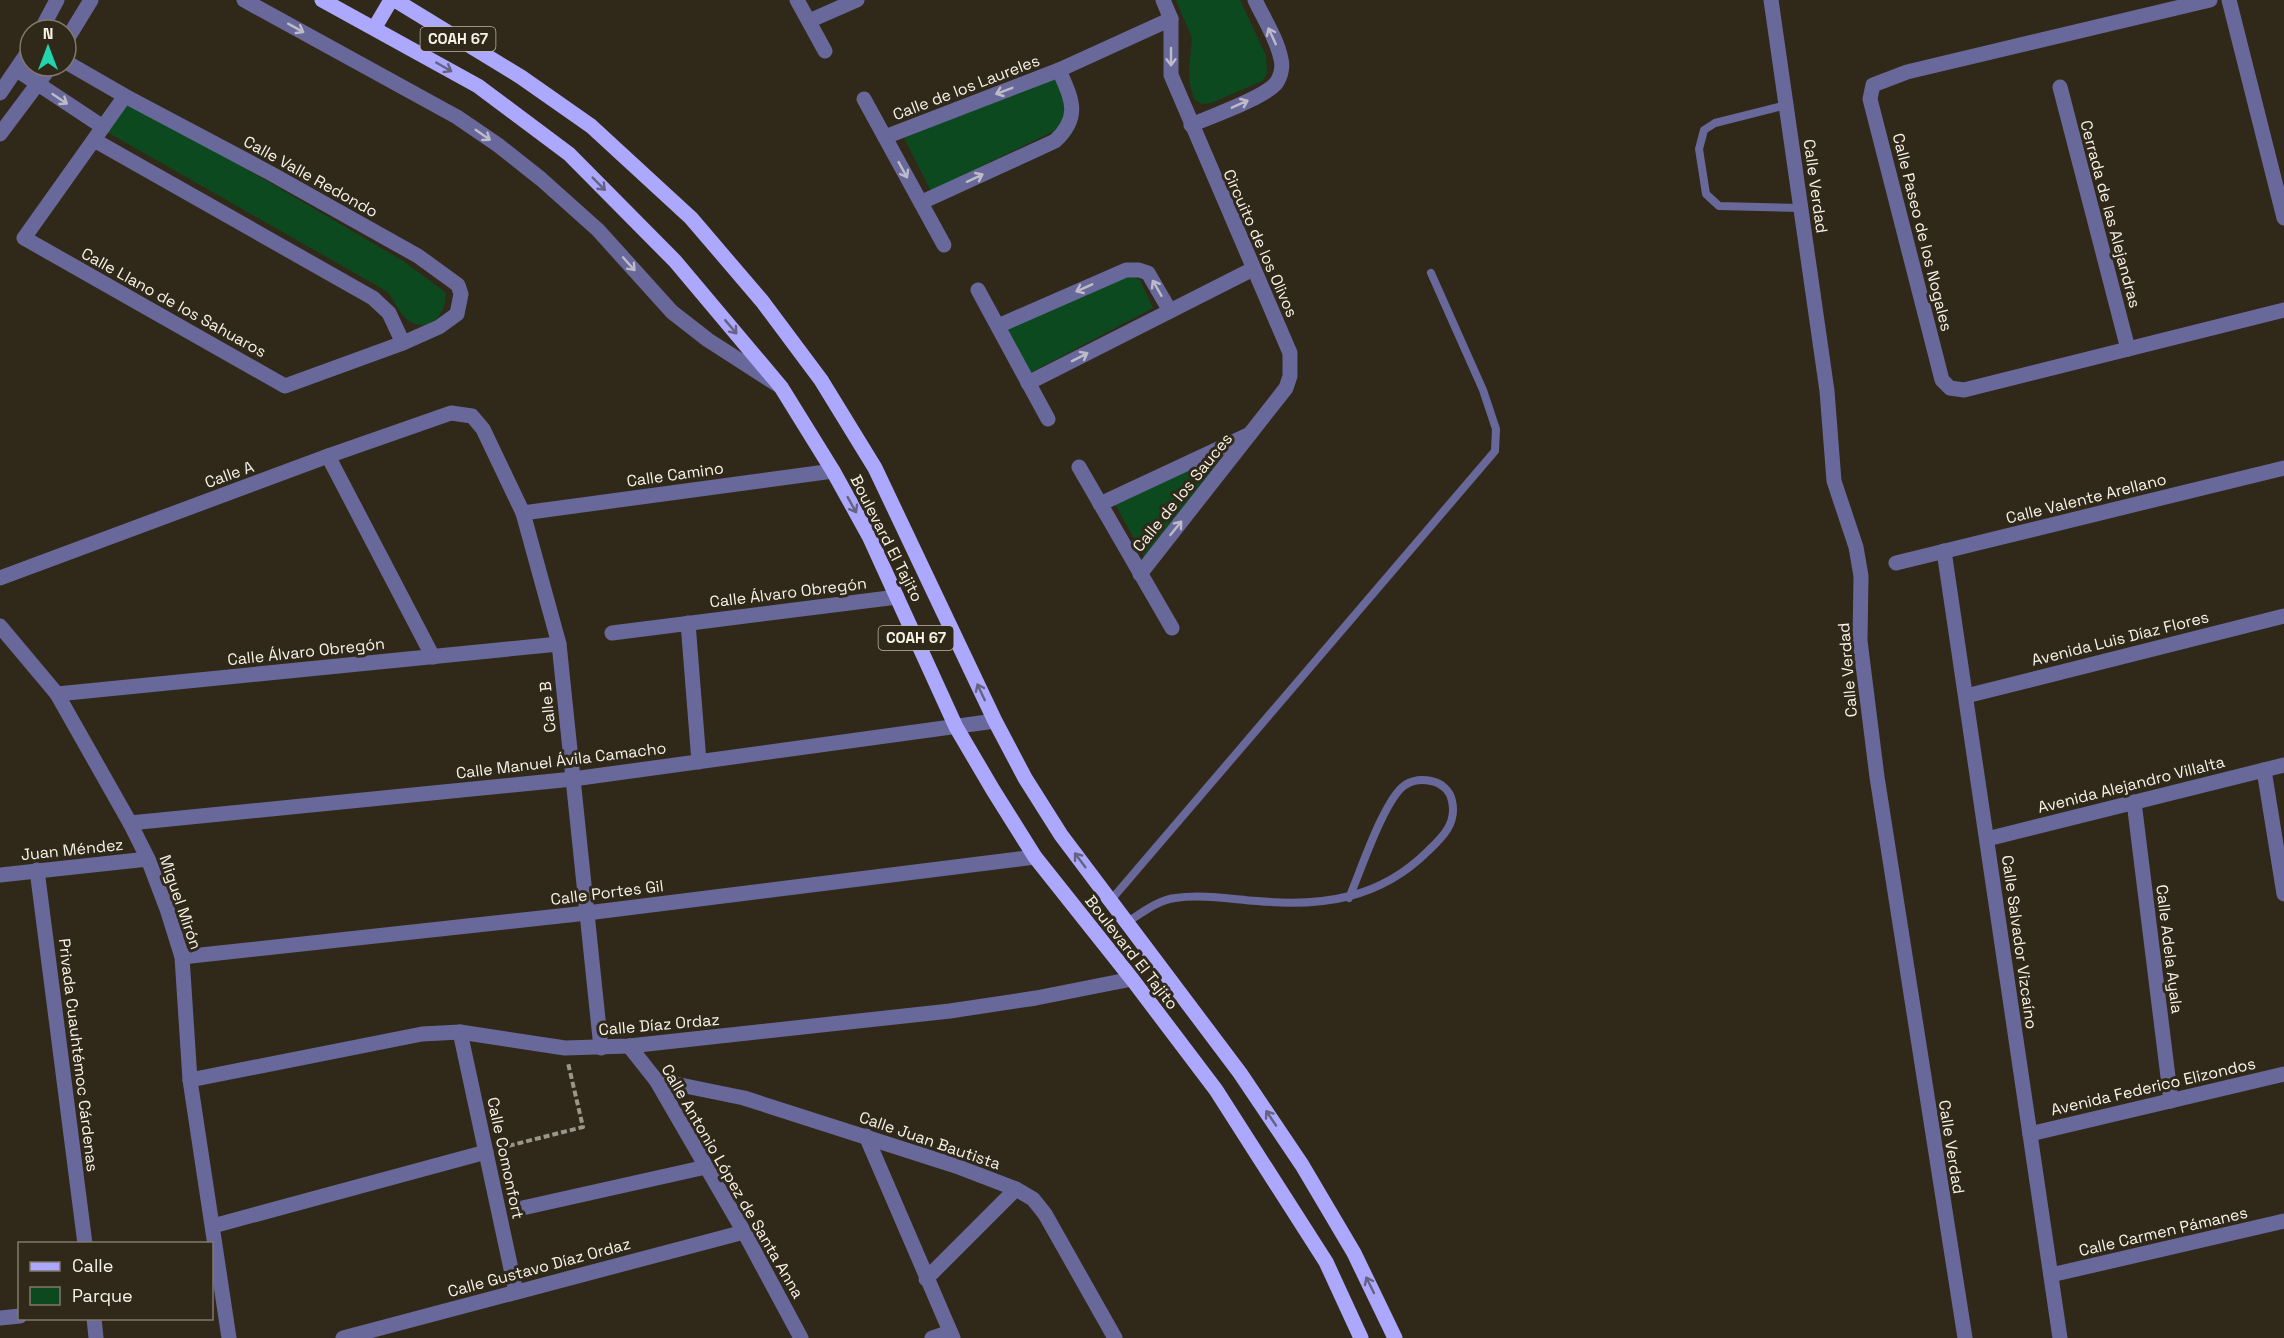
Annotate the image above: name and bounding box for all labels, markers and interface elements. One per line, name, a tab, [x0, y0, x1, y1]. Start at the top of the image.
north arrow	[18, 18, 78, 78]
text: N	[43, 23, 53, 44]
one-way arrow	[286, 23, 304, 34]
road number: COAH 67	[420, 27, 496, 51]
one-way arrow	[1265, 27, 1277, 45]
one-way arrow	[1165, 46, 1177, 66]
street label: Calle de los Laureles	[890, 50, 1043, 125]
one-way arrow	[435, 61, 452, 73]
one-way arrow	[996, 86, 1014, 97]
one-way arrow	[51, 93, 68, 105]
one-way arrow	[1230, 97, 1248, 109]
street label: Cerrada de las Alejandras	[2075, 118, 2146, 310]
one-way arrow	[475, 129, 491, 141]
street label: Calle Valle Redondo	[240, 131, 382, 222]
street label: Calle Paseo de los Nogales	[1888, 131, 1957, 333]
street label: Calle Verdad	[1799, 138, 1833, 234]
one-way arrow	[897, 161, 909, 178]
street label: Circuito de los Olivos	[1218, 166, 1303, 320]
one-way arrow	[965, 171, 983, 183]
one-way arrow	[591, 177, 606, 192]
street label: Calle Llano de los Sahuaros	[77, 243, 270, 362]
one-way arrow	[622, 256, 636, 271]
one-way arrow	[1150, 279, 1162, 296]
one-way arrow	[1076, 283, 1094, 294]
one-way arrow	[724, 319, 738, 334]
one-way arrow	[1071, 350, 1089, 362]
street label: Calle de los Sauces	[1128, 429, 1237, 556]
street label: Calle A	[202, 456, 257, 493]
street label: Calle Camino	[625, 457, 725, 492]
street label: Calle Valente Arellano	[2004, 468, 2169, 529]
street label: Boulevard El Tajito	[845, 471, 928, 605]
one-way arrow	[847, 496, 858, 514]
one-way arrow	[1170, 521, 1183, 537]
street label: Calle Álvaro Obregón	[708, 572, 868, 613]
street label: Avenida Luis Díaz Flores	[2029, 606, 2211, 671]
street label: Calle Verdad	[1833, 622, 1862, 718]
road number: COAH 67	[878, 626, 954, 650]
street label: Calle Álvaro Obregón	[226, 633, 386, 670]
street label: Calle B	[534, 680, 561, 734]
one-way arrow	[975, 683, 987, 701]
street label: Calle Manuel Ávila Camacho	[455, 737, 667, 784]
street label: Avenida Alejandro Villalta	[2035, 751, 2227, 818]
street label: Juan Méndez	[20, 834, 124, 865]
street label: Miguel Mirón	[155, 852, 206, 952]
one-way arrow	[1073, 852, 1086, 868]
street label: Calle Salvador Vizcaíno	[1997, 854, 2042, 1030]
street label: Calle Portes Gil	[549, 875, 665, 910]
street label: Calle Adela Ayala	[2151, 883, 2188, 1015]
street label: Boulevard El Tajito	[1080, 891, 1183, 1014]
street label: Privada Cuauhtémoc Cárdenas	[54, 937, 103, 1173]
street label: Calle Díaz Ordaz	[598, 1009, 720, 1040]
street label: Avenida Federico Elizondos	[2049, 1053, 2258, 1120]
street label: Calle Antonio López de Santa Anna	[657, 1060, 808, 1302]
street label: Calle Comonfort	[482, 1095, 529, 1221]
street label: Calle Verdad	[1934, 1099, 1969, 1196]
street label: Calle Juan Bautista	[856, 1106, 1003, 1175]
one-way arrow	[1264, 1109, 1277, 1126]
street label: Calle Carmen Pámanes	[2077, 1202, 2250, 1261]
street label: Calle Gustavo Díaz Ordaz	[445, 1233, 633, 1302]
legend	[18, 1242, 213, 1320]
text: Calle	[72, 1254, 113, 1277]
one-way arrow	[1363, 1277, 1375, 1295]
text: Parque	[72, 1284, 133, 1307]

